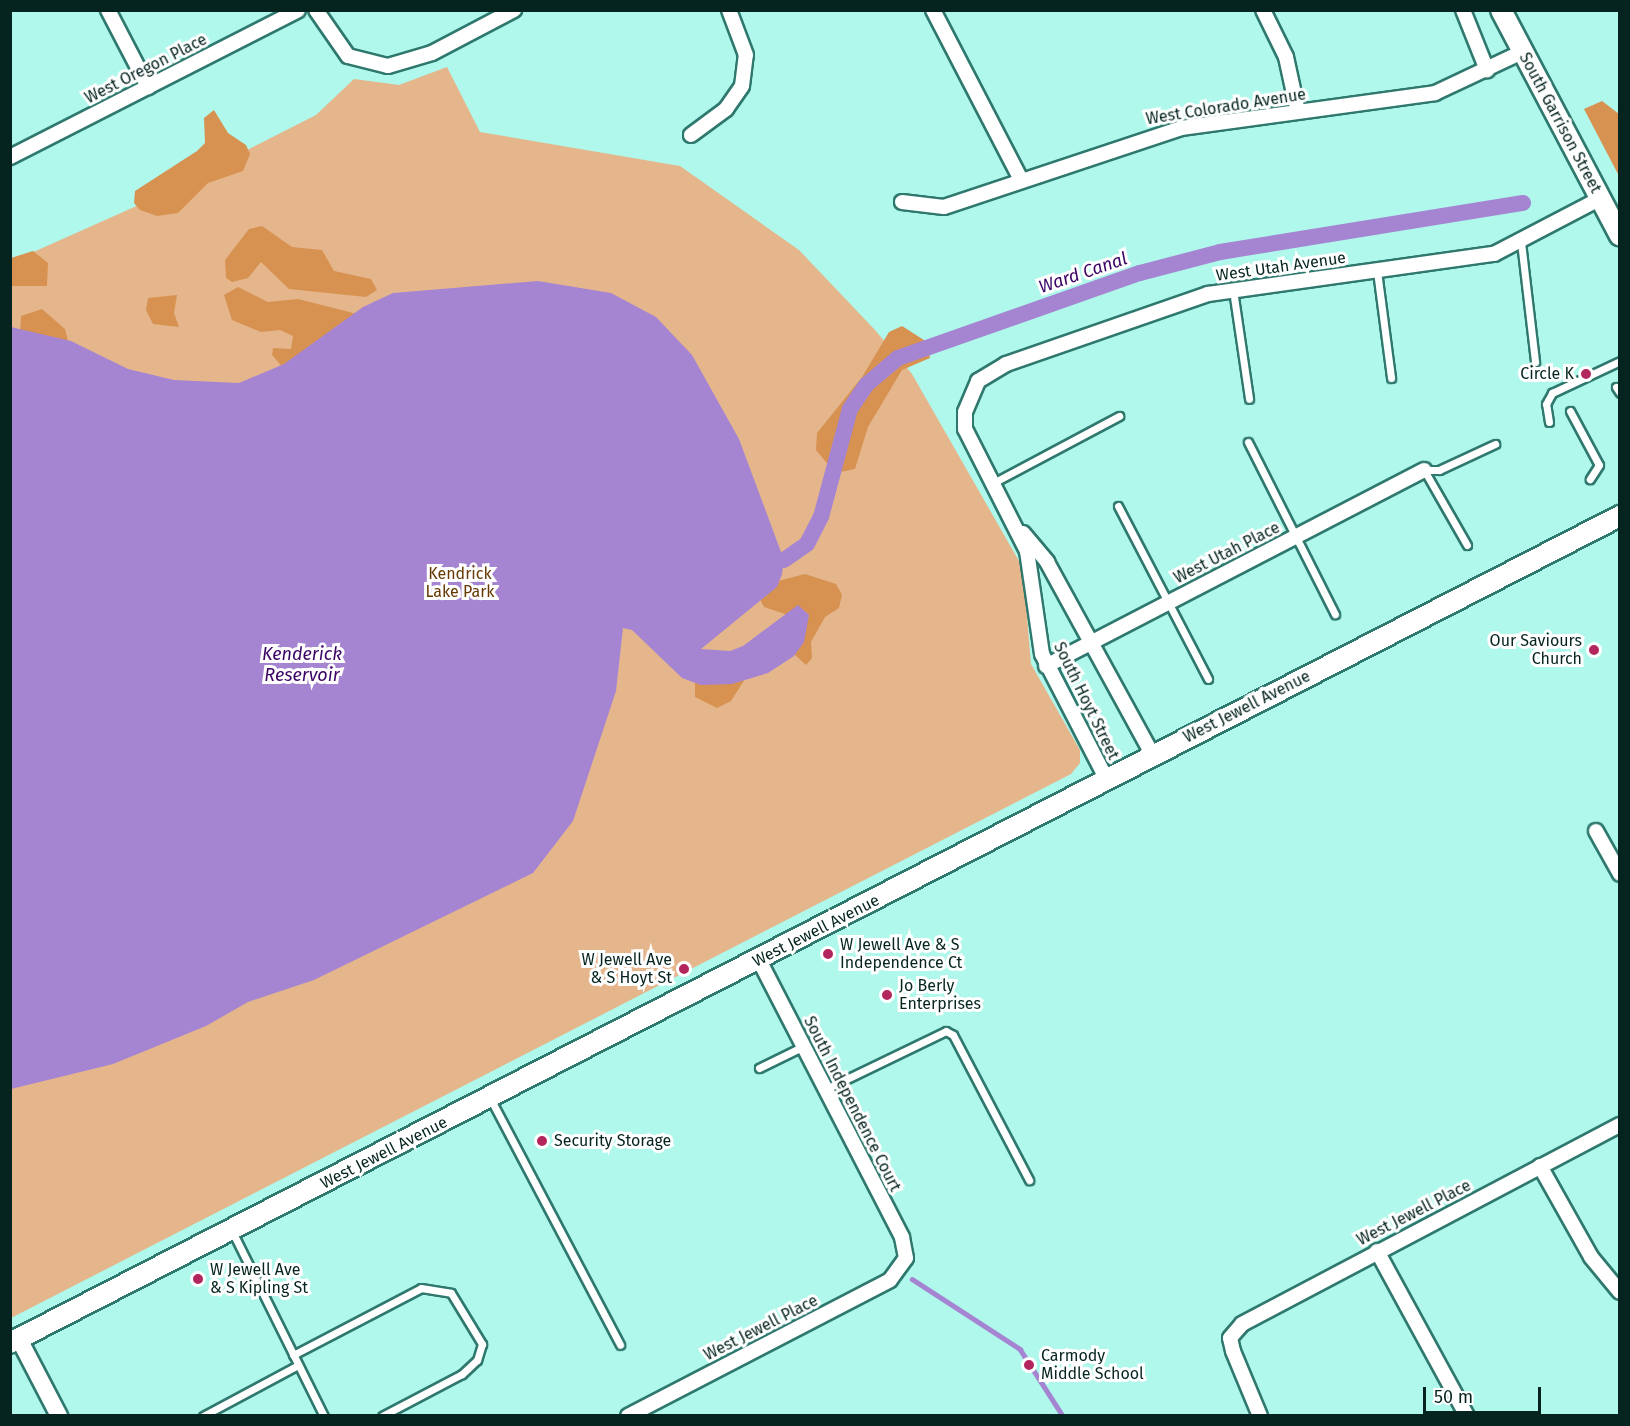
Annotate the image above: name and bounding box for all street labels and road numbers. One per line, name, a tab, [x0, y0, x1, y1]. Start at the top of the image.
street label: West Oregon Place	[82, 30, 210, 108]
street label: South Garrison Street	[1515, 50, 1605, 196]
street label: West Colorado Avenue	[1145, 85, 1307, 129]
street label: West Utah Avenue	[1215, 248, 1347, 286]
street label: West Utah Place	[1171, 518, 1283, 588]
street label: South Hoyt Street	[1049, 639, 1123, 763]
street label: West Jewell Avenue	[1180, 667, 1314, 747]
street label: West Jewell Avenue	[749, 891, 883, 971]
street label: South Independence Court	[799, 1013, 905, 1195]
street label: West Jewell Avenue	[317, 1113, 451, 1193]
street label: West Jewell Place	[1354, 1176, 1474, 1250]
street label: West Jewell Place	[701, 1291, 821, 1365]

